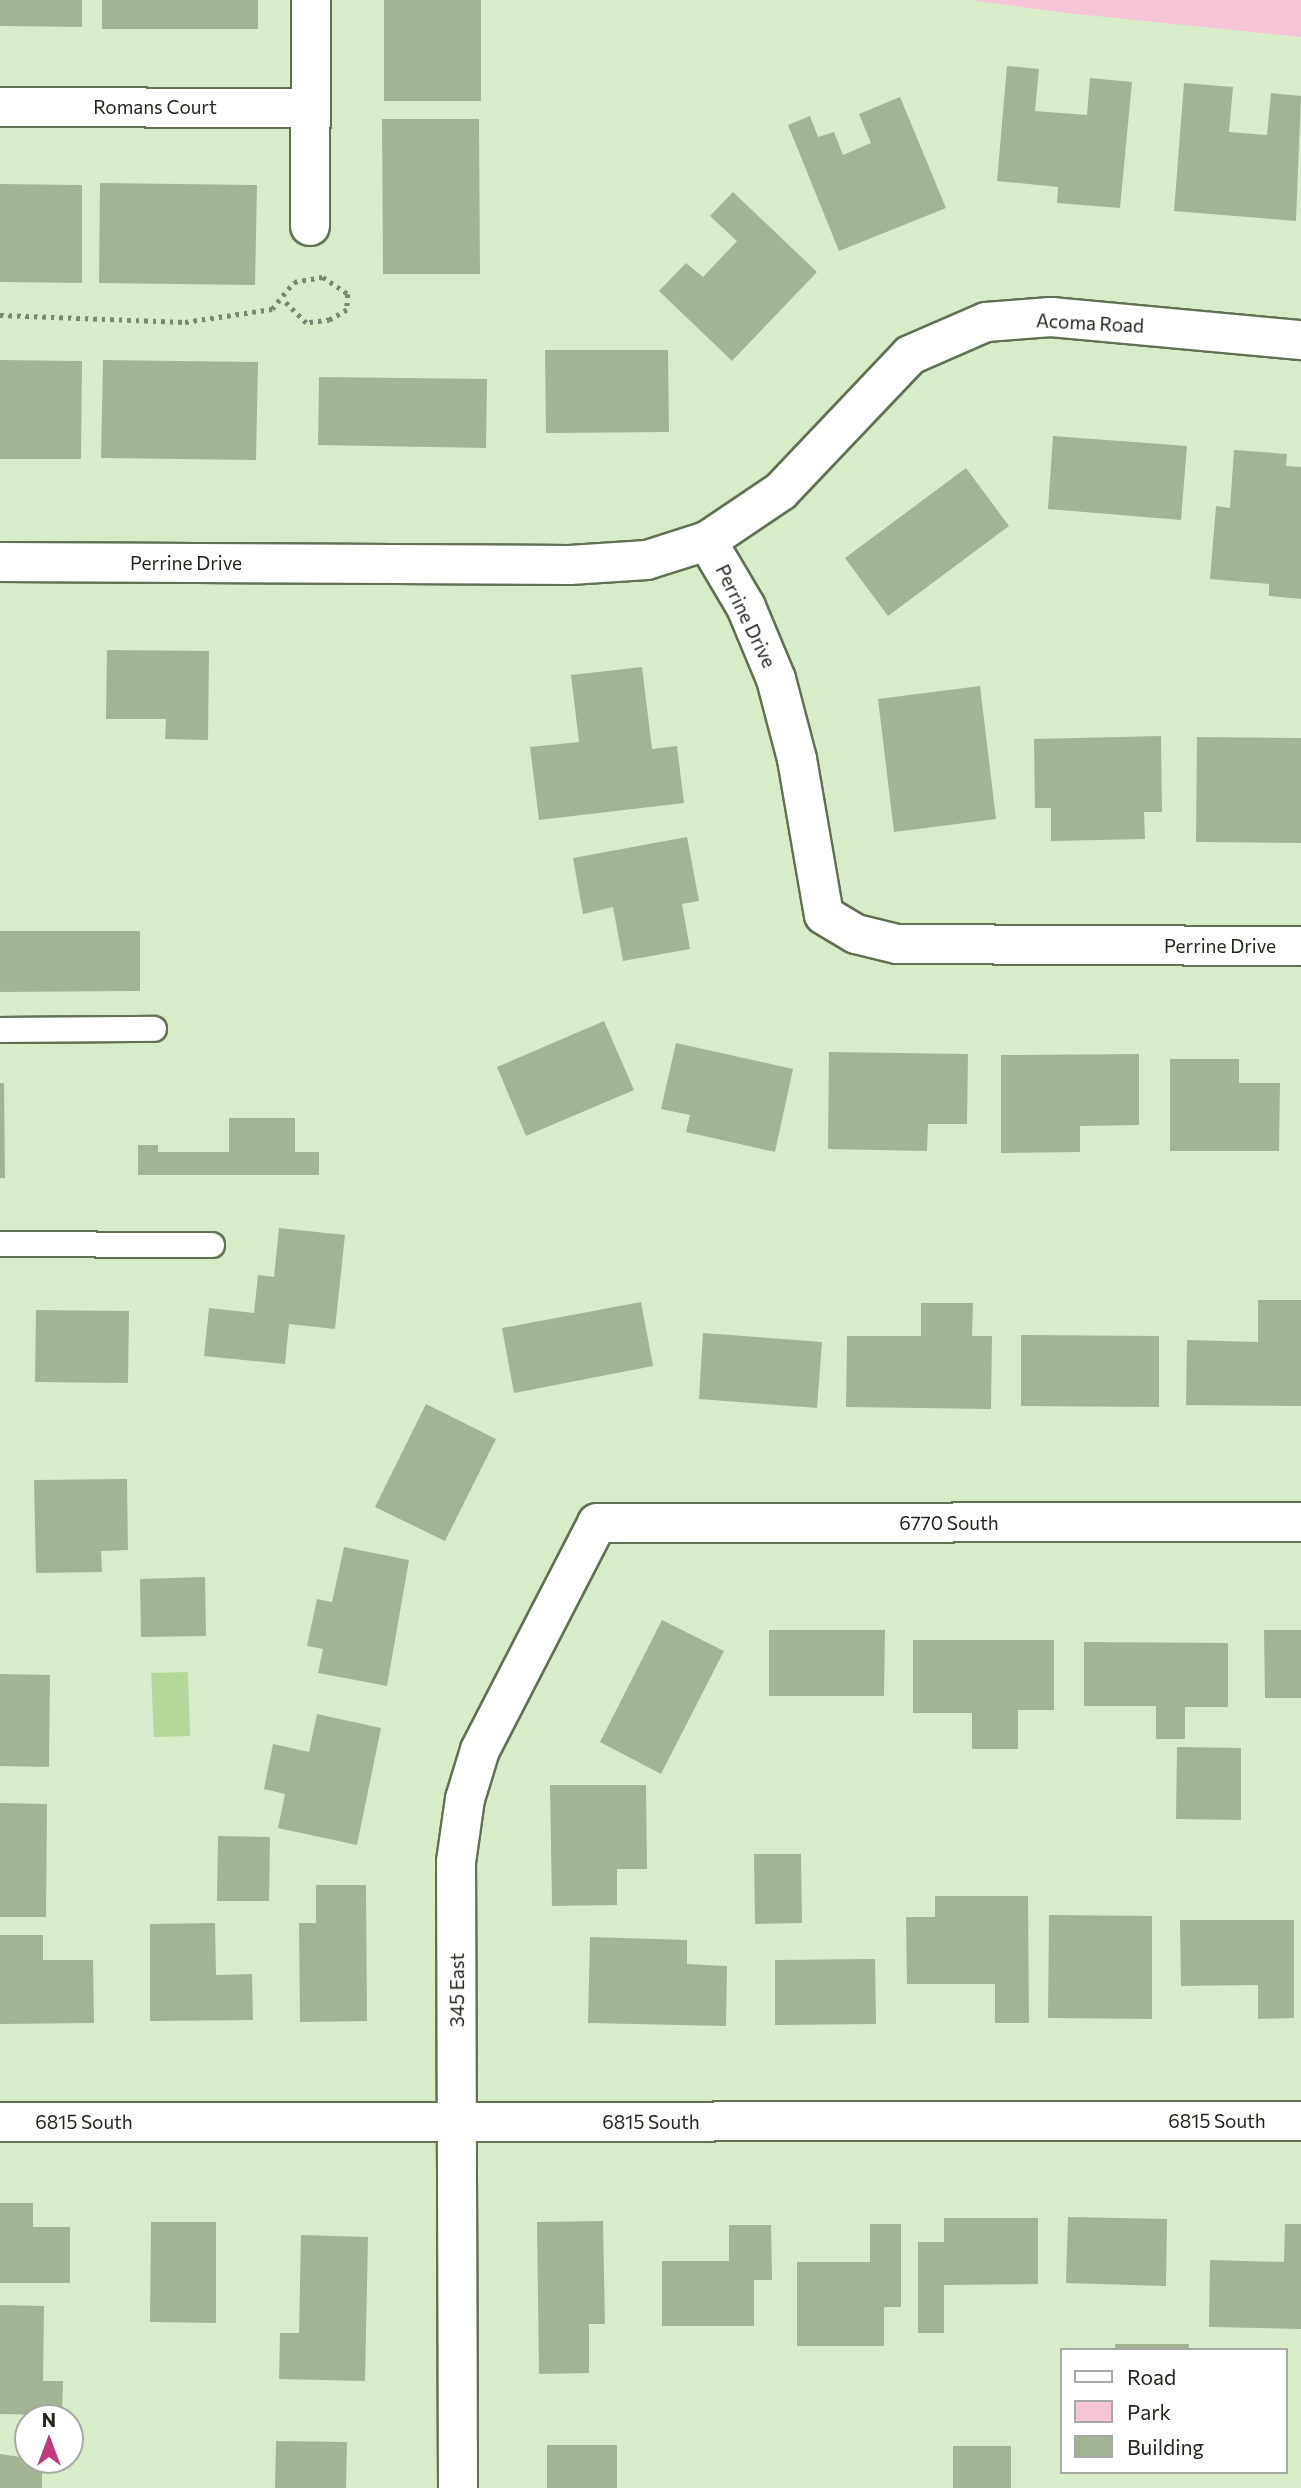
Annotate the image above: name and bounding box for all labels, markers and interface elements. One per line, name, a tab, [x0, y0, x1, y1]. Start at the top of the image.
street label: Romans Court	[93, 96, 217, 118]
street label: Acoma Road	[1036, 309, 1144, 337]
street label: Perrine Drive	[130, 552, 242, 574]
street label: Perrine Drive	[711, 561, 781, 671]
street label: Perrine Drive	[1164, 935, 1276, 957]
street label: 6770 South	[899, 1512, 999, 1534]
street label: 345 East	[446, 1953, 468, 2027]
street label: 6815 South	[1168, 2110, 1266, 2132]
street label: 6815 South	[35, 2111, 133, 2133]
street label: 6815 South	[602, 2111, 700, 2133]
legend	[1060, 2348, 1287, 2474]
text: Road	[1127, 2364, 1176, 2389]
text: Park	[1127, 2399, 1171, 2424]
north arrow	[14, 2404, 84, 2474]
text: N	[42, 2408, 56, 2431]
text: Building	[1127, 2434, 1204, 2459]

